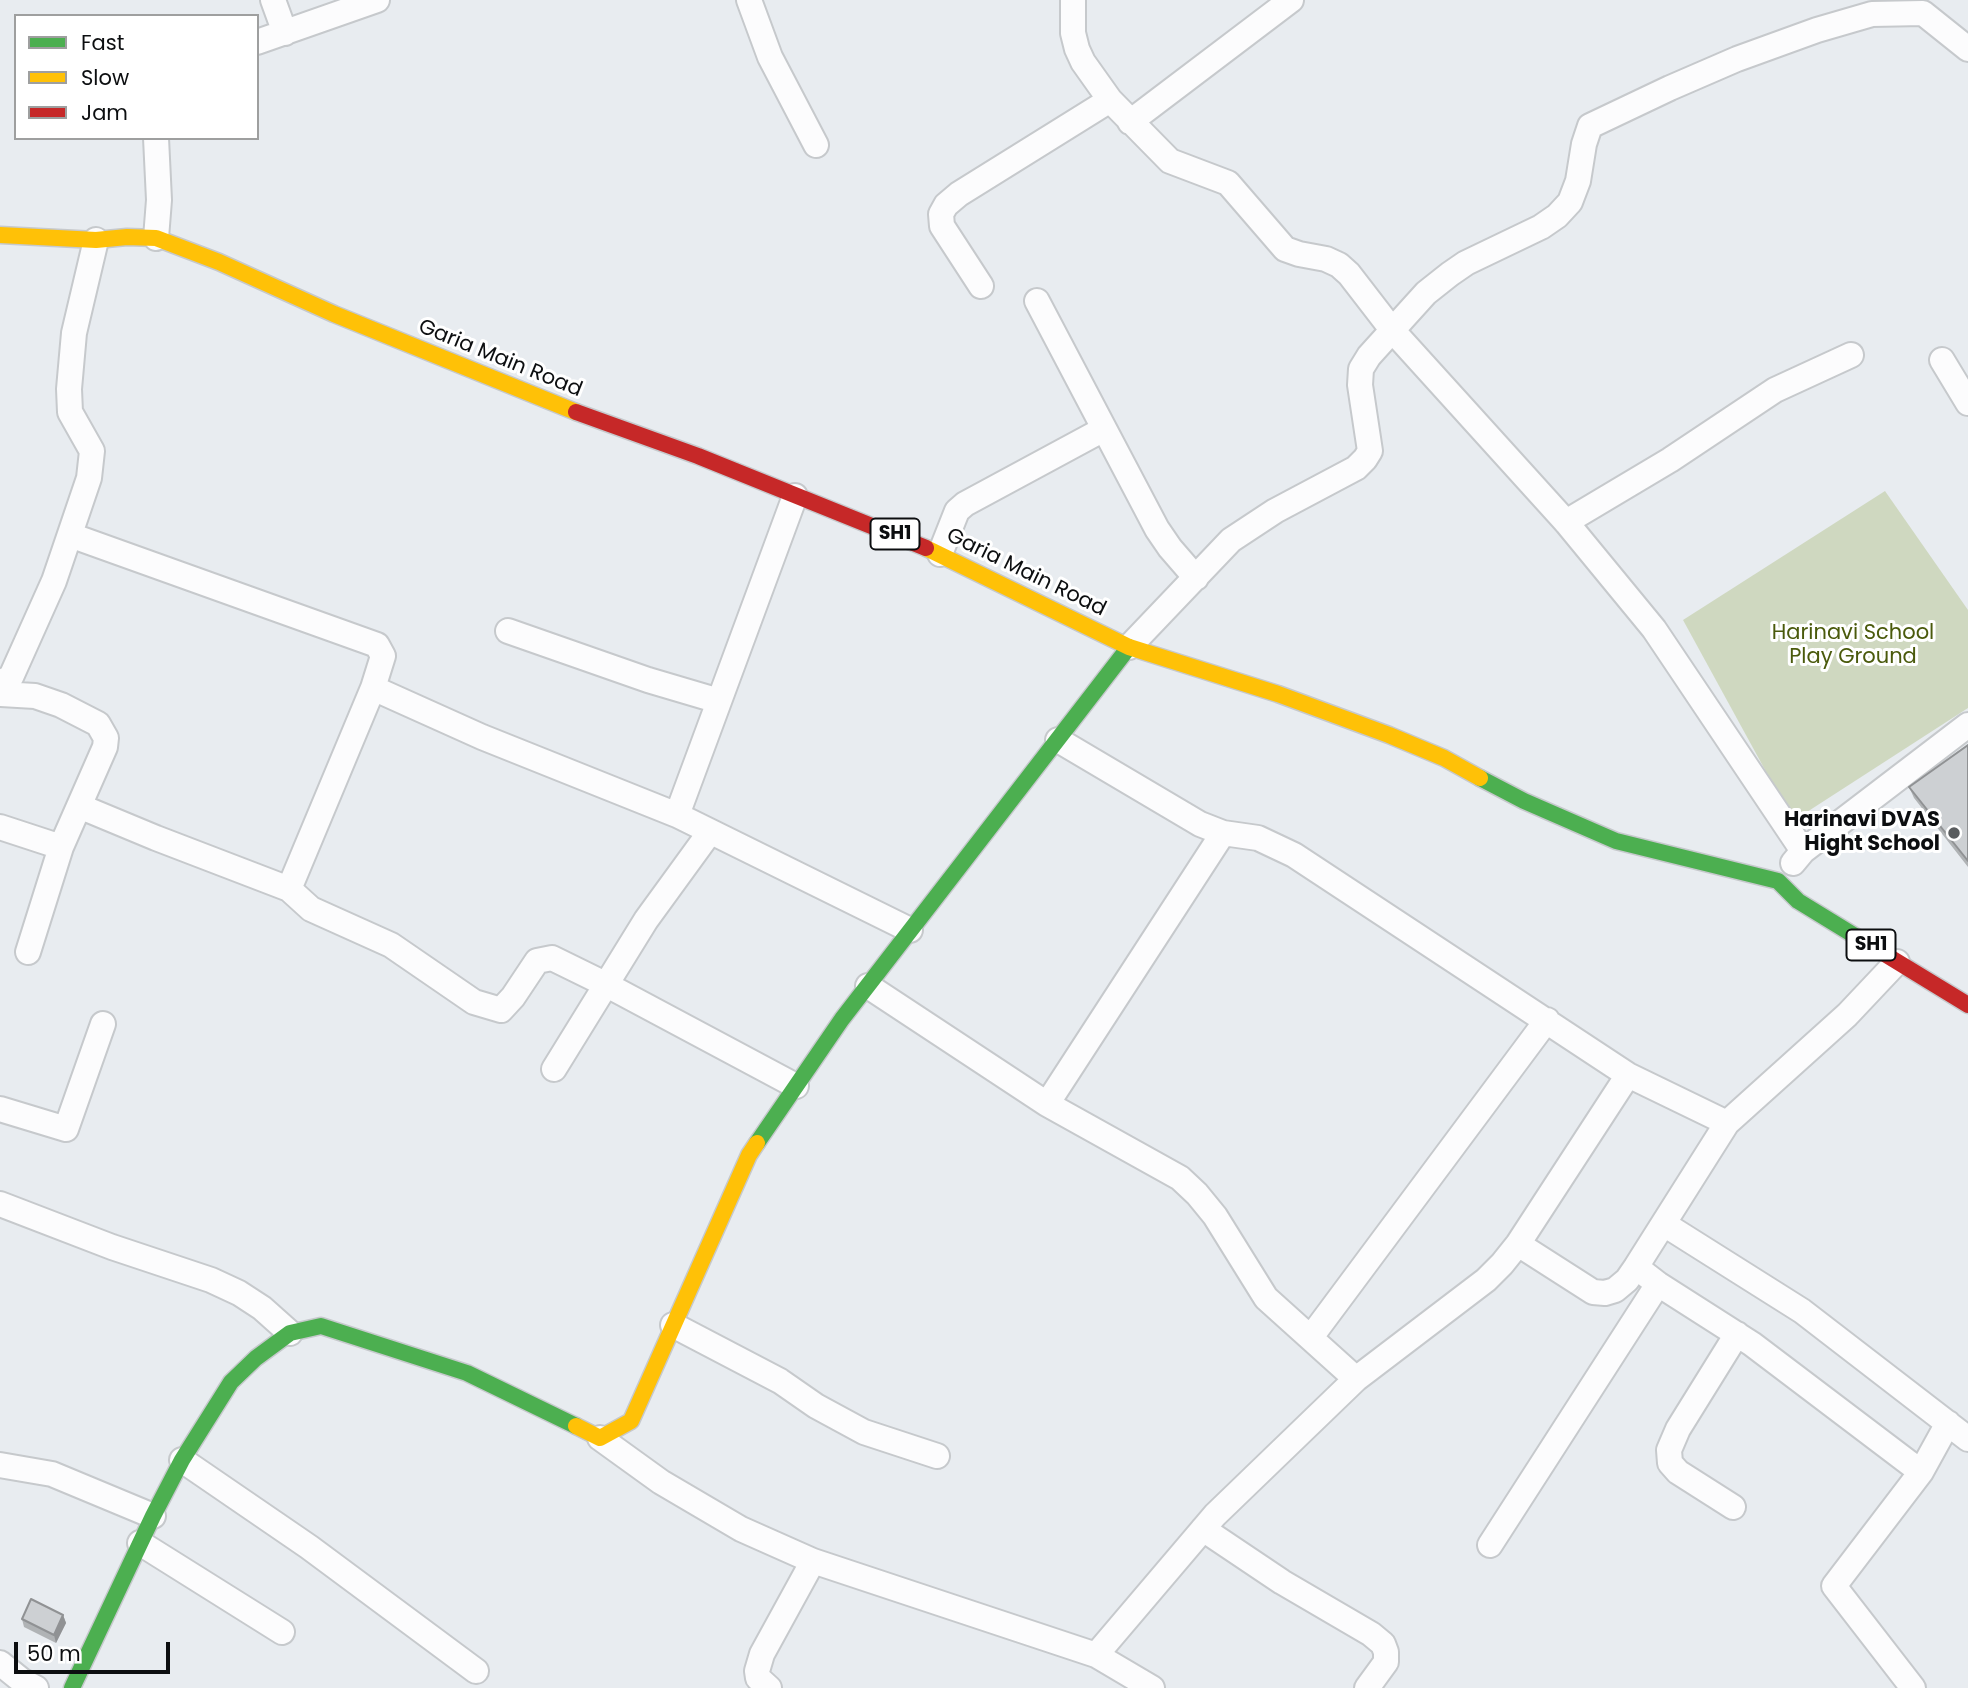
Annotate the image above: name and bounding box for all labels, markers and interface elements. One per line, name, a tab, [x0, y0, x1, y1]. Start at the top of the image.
legend	[14, 14, 259, 140]
text: Fast	[81, 28, 124, 57]
text: Slow	[81, 63, 129, 92]
text: Jam	[81, 98, 128, 127]
street label: Garia Main Road	[414, 315, 586, 403]
road number: SH1	[870, 519, 920, 550]
street label: Garia Main Road	[942, 523, 1110, 623]
park label: Harinavi School Play Ground	[1772, 621, 1934, 671]
place label: Harinavi DVAS Hight School	[1784, 808, 1940, 858]
marker: Harinavi DVAS Hight School	[1946, 825, 1962, 841]
road number: SH1	[1846, 930, 1896, 960]
scale bar	[18, 1628, 173, 1672]
text: 50 m	[27, 1639, 81, 1668]

